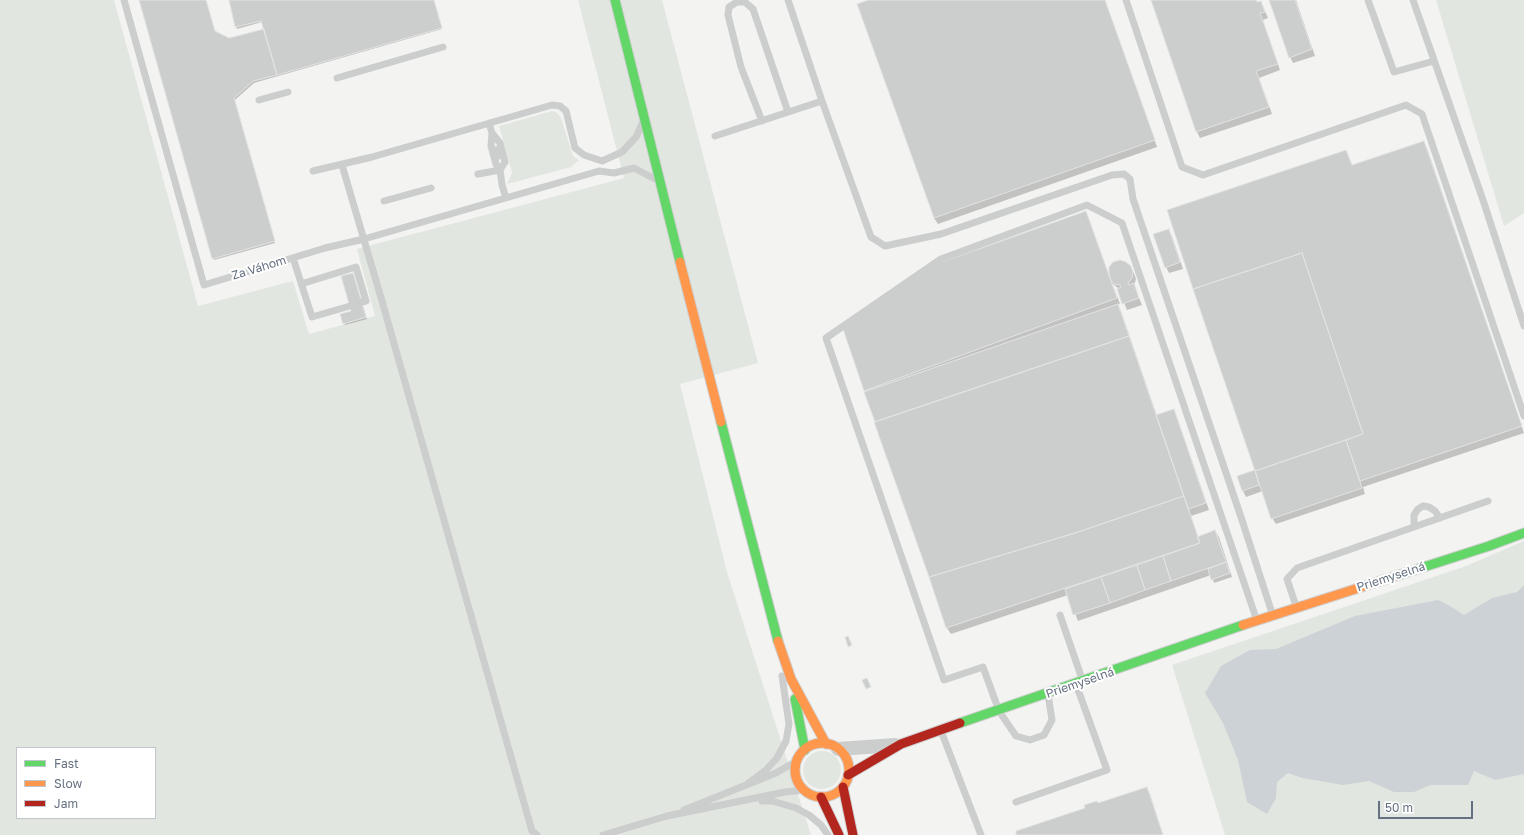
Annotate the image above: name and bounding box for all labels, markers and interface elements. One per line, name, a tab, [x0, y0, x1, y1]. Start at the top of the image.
street label: Za Váhom	[230, 253, 288, 283]
street label: Priemyselná	[1355, 559, 1427, 595]
street label: Priemyselná	[1044, 665, 1116, 701]
legend	[16, 747, 156, 819]
text: Fast	[54, 756, 79, 771]
text: Slow	[54, 776, 82, 791]
scale bar	[1380, 793, 1475, 819]
text: Jam	[54, 796, 78, 811]
text: 50 m	[1385, 800, 1413, 815]

